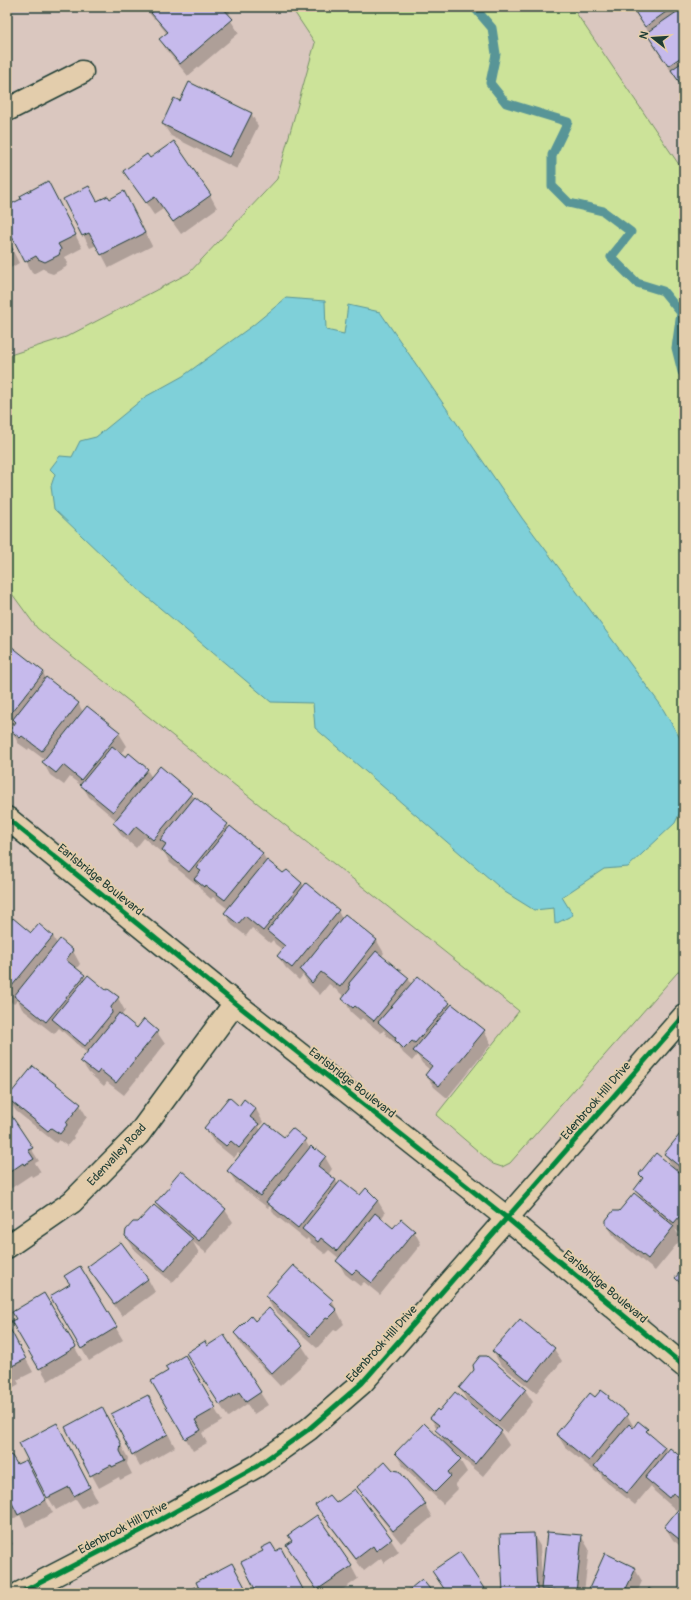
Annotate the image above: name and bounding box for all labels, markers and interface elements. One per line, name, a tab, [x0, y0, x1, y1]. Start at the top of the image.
north arrow	[633, 18, 673, 58]
text: N	[637, 29, 651, 41]
street label: Earlsbridge Boulevard	[54, 841, 146, 919]
street label: Earlsbridge Boulevard	[306, 1044, 398, 1122]
street label: Edenbrook Hill Drive	[558, 1059, 634, 1143]
street label: Edenvalley Road	[84, 1121, 150, 1189]
street label: Earlsbridge Boulevard	[560, 1247, 650, 1327]
street label: Edenbrook Hill Drive	[343, 1302, 421, 1386]
street label: Edenbrook Hill Drive	[76, 1498, 170, 1558]

